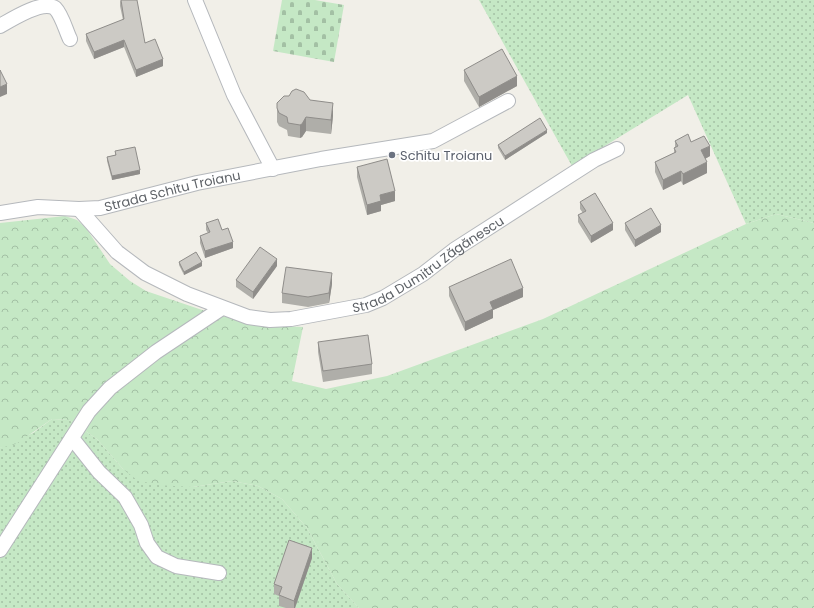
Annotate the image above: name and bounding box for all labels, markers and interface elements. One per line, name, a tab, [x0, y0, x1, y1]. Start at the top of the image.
place label: Schitu Troianu	[400, 146, 492, 165]
marker: Schitu Troianu	[387, 150, 397, 160]
street label: Strada Schitu Troianu	[102, 165, 242, 216]
street label: Strada Dumitru Zăgănescu	[351, 211, 507, 317]

